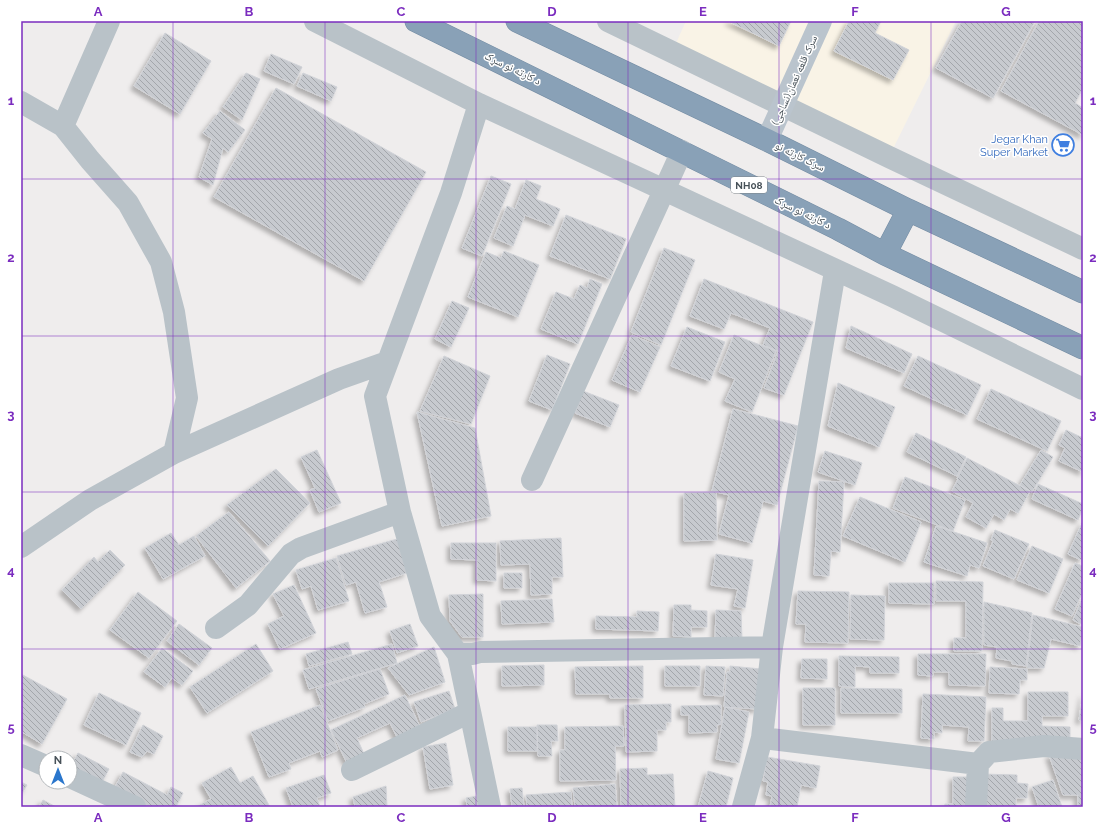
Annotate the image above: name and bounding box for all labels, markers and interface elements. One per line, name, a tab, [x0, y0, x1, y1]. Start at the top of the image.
text: A	[94, 4, 103, 19]
text: B	[245, 4, 254, 19]
text: C	[397, 4, 406, 19]
text: D	[547, 4, 557, 19]
text: E	[699, 4, 707, 19]
text: F	[851, 4, 859, 19]
text: G	[1001, 4, 1011, 19]
street label: سرک قلعه نعمان(نساجی)	[769, 33, 820, 127]
street label: د کارته نو سړک	[482, 49, 543, 88]
text: 1	[8, 93, 15, 108]
text: 1	[1090, 93, 1097, 108]
supermarket icon: Jegar Khan Super Market	[1050, 132, 1076, 158]
place label: Jegar Khan Super Market	[980, 133, 1048, 159]
street label: سرک کارته نو	[773, 139, 827, 174]
road number: NH08	[731, 177, 767, 193]
street label: د کارته نو سړک	[772, 193, 833, 232]
text: 2	[7, 250, 15, 265]
text: 2	[1089, 250, 1097, 265]
text: 3	[7, 407, 15, 422]
text: 3	[1089, 407, 1097, 422]
text: 4	[7, 563, 15, 578]
text: 4	[1089, 563, 1097, 578]
text: 5	[7, 720, 15, 735]
text: 5	[1089, 720, 1097, 735]
north arrow	[38, 750, 78, 790]
text: N	[54, 754, 62, 767]
text: A	[94, 810, 103, 825]
text: B	[245, 810, 254, 825]
text: C	[397, 810, 406, 825]
text: D	[547, 810, 557, 825]
text: E	[699, 810, 707, 825]
text: F	[851, 810, 859, 825]
text: G	[1001, 810, 1011, 825]

